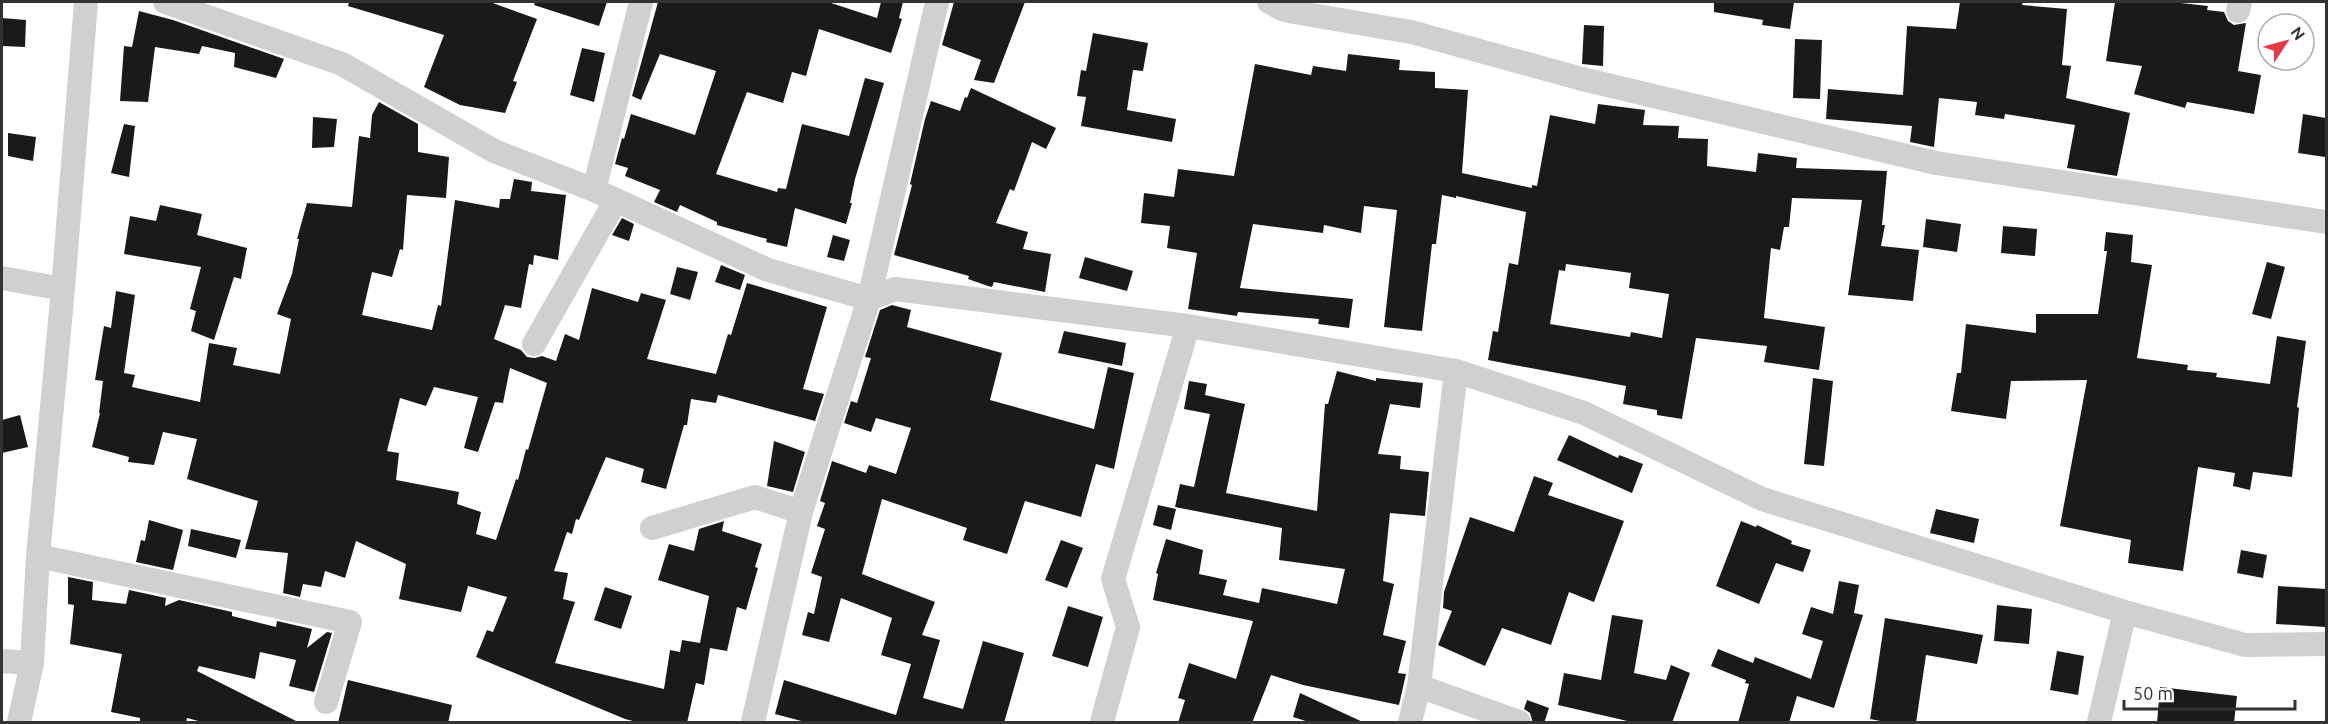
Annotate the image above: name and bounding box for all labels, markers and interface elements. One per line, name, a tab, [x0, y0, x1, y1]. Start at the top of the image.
north arrow	[2256, 12, 2316, 72]
text: N	[2287, 23, 2309, 43]
scale bar	[2124, 673, 2295, 711]
text: 50 m	[2133, 683, 2173, 703]

